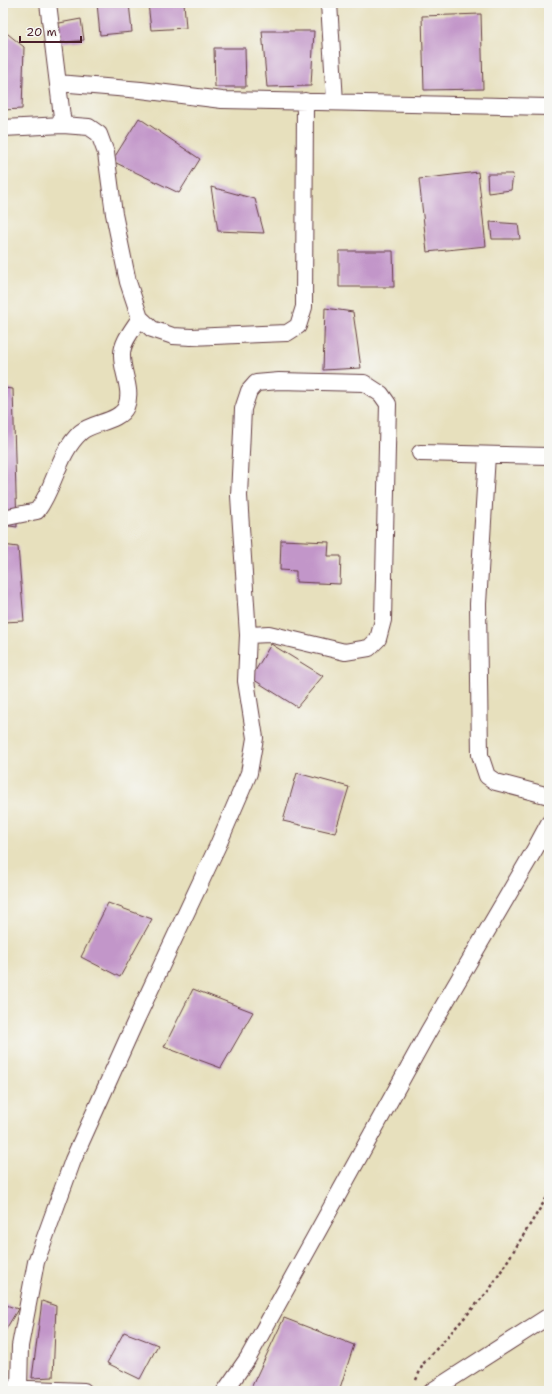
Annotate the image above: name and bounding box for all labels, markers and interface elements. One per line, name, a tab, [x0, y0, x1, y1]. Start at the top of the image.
scale bar	[20, 18, 81, 44]
text: 20 m	[26, 24, 57, 40]

